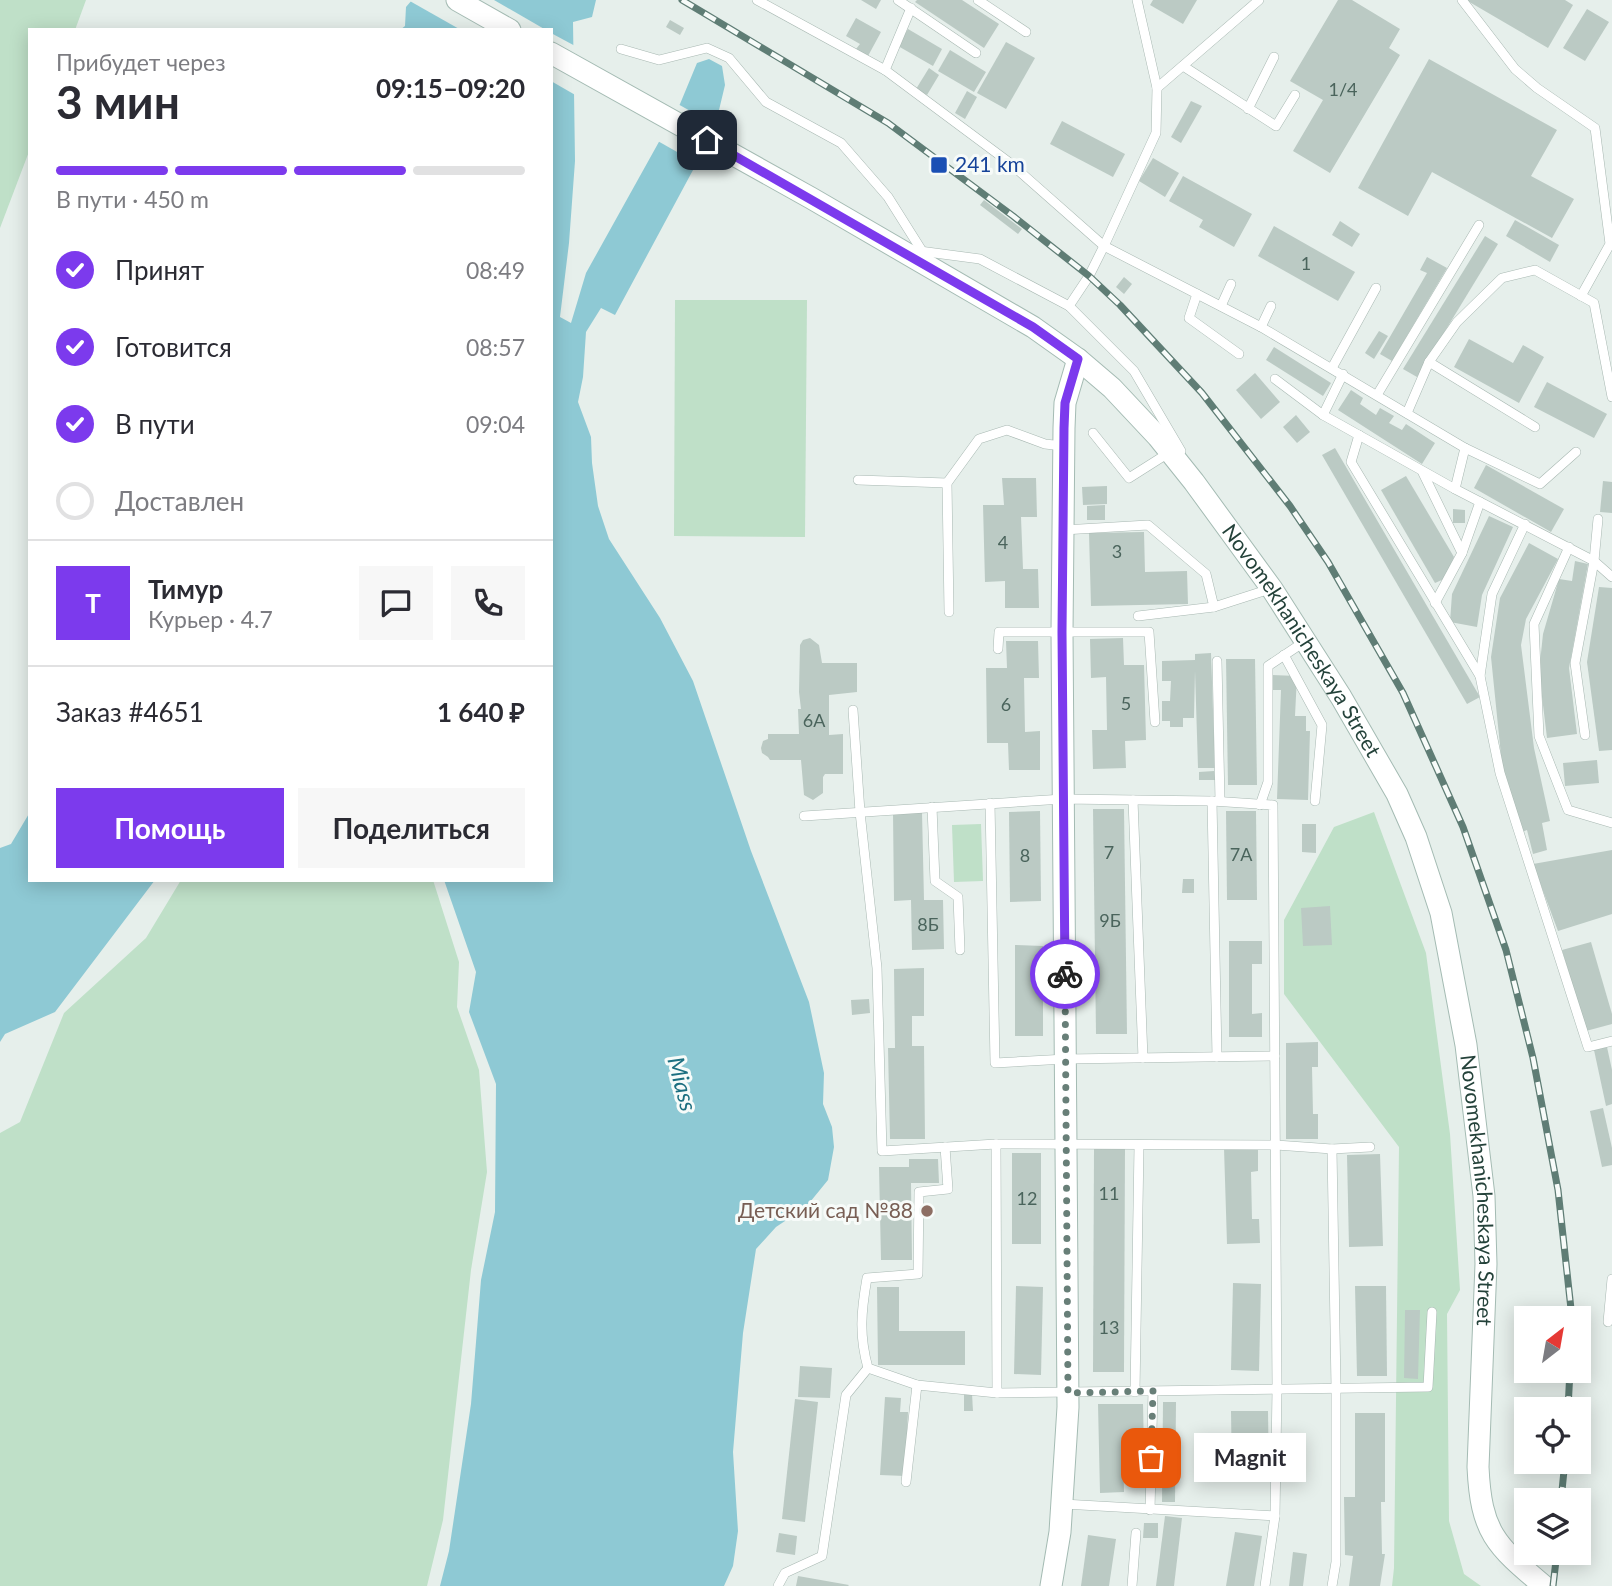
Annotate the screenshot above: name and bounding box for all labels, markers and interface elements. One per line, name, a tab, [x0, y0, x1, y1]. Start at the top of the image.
text: Прибудет через	[56, 48, 226, 76]
text: 09:15–09:20	[376, 72, 525, 104]
text: 3 мин	[56, 74, 180, 129]
house number: 1/4	[1328, 78, 1358, 100]
pin	[677, 110, 737, 170]
icon: home	[688, 121, 726, 159]
place label: 241 km	[955, 151, 1025, 176]
marker: 241 km	[929, 155, 949, 175]
text: В пути · 450 m	[56, 185, 209, 213]
icon: check	[56, 251, 94, 289]
house number: 1	[1301, 252, 1311, 274]
text: Принят	[115, 254, 204, 286]
text: 08:49	[466, 256, 525, 284]
icon: check	[56, 328, 94, 366]
text: Готовится	[115, 331, 232, 363]
text: 08:57	[466, 333, 525, 361]
icon: check	[56, 405, 94, 443]
text: В пути	[115, 408, 195, 440]
text: 09:04	[466, 410, 525, 438]
text: Доставлен	[115, 485, 244, 517]
street label: Novomekhanicheskaya Street	[1218, 519, 1387, 761]
house number: 4	[998, 531, 1008, 553]
house number: 3	[1112, 540, 1122, 562]
button: chat	[359, 566, 433, 640]
button: phone	[451, 566, 525, 640]
text: Тимур	[148, 573, 223, 605]
text: Т	[85, 587, 101, 619]
text: Курьер · 4.7	[148, 605, 273, 633]
house number: 5	[1121, 692, 1131, 714]
house number: 6	[1001, 693, 1011, 715]
text: Заказ #4651	[56, 696, 204, 728]
text: 1 640 ₽	[437, 696, 525, 728]
house number: 6А	[803, 709, 826, 731]
button: Помощь	[56, 788, 284, 868]
button: Поделиться	[298, 788, 525, 868]
house number: 7	[1104, 841, 1114, 863]
house number: 7А	[1230, 843, 1253, 865]
house number: 8	[1020, 844, 1030, 866]
house number: 9Б	[1099, 909, 1121, 931]
house number: 8Б	[917, 913, 939, 935]
courier	[1030, 939, 1100, 1009]
icon: bike	[1046, 955, 1084, 993]
water label: Miass	[662, 1053, 704, 1114]
street label: Novomekhanicheskaya Street	[1456, 1053, 1500, 1327]
house number: 11	[1099, 1182, 1119, 1204]
house number: 12	[1017, 1187, 1037, 1209]
place label: Детский сад №88	[738, 1197, 913, 1222]
marker: Детский сад №88	[919, 1203, 935, 1219]
north arrow	[1514, 1306, 1591, 1382]
map controls	[1514, 1306, 1591, 1565]
house number: 13	[1099, 1316, 1119, 1338]
button: locate	[1514, 1397, 1591, 1474]
pin	[1121, 1428, 1181, 1488]
callout: Magnit	[1193, 1434, 1305, 1482]
icon: bag	[1132, 1439, 1170, 1477]
text: Magnit	[1214, 1443, 1286, 1471]
button: layers	[1514, 1488, 1591, 1565]

